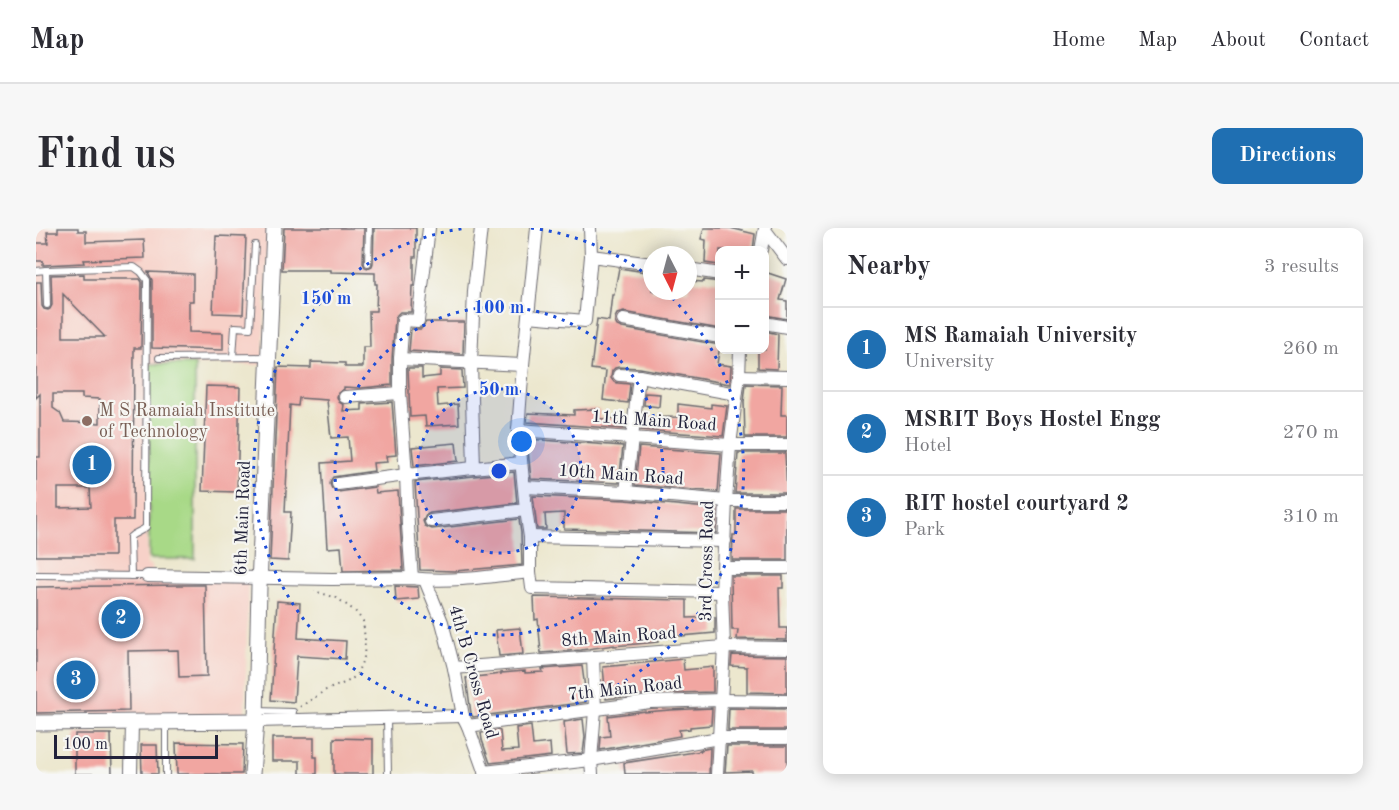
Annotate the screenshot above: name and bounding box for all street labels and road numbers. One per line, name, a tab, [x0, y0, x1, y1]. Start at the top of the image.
street label: 11th Main Road	[591, 408, 717, 434]
street label: 6th Main Road	[232, 460, 254, 576]
street label: 10th Main Road	[558, 462, 684, 488]
street label: 3rd Cross Road	[697, 500, 717, 622]
street label: 4th B Cross Road	[445, 603, 501, 741]
street label: 8th Main Road	[561, 624, 677, 650]
street label: 7th Main Road	[567, 674, 683, 704]

